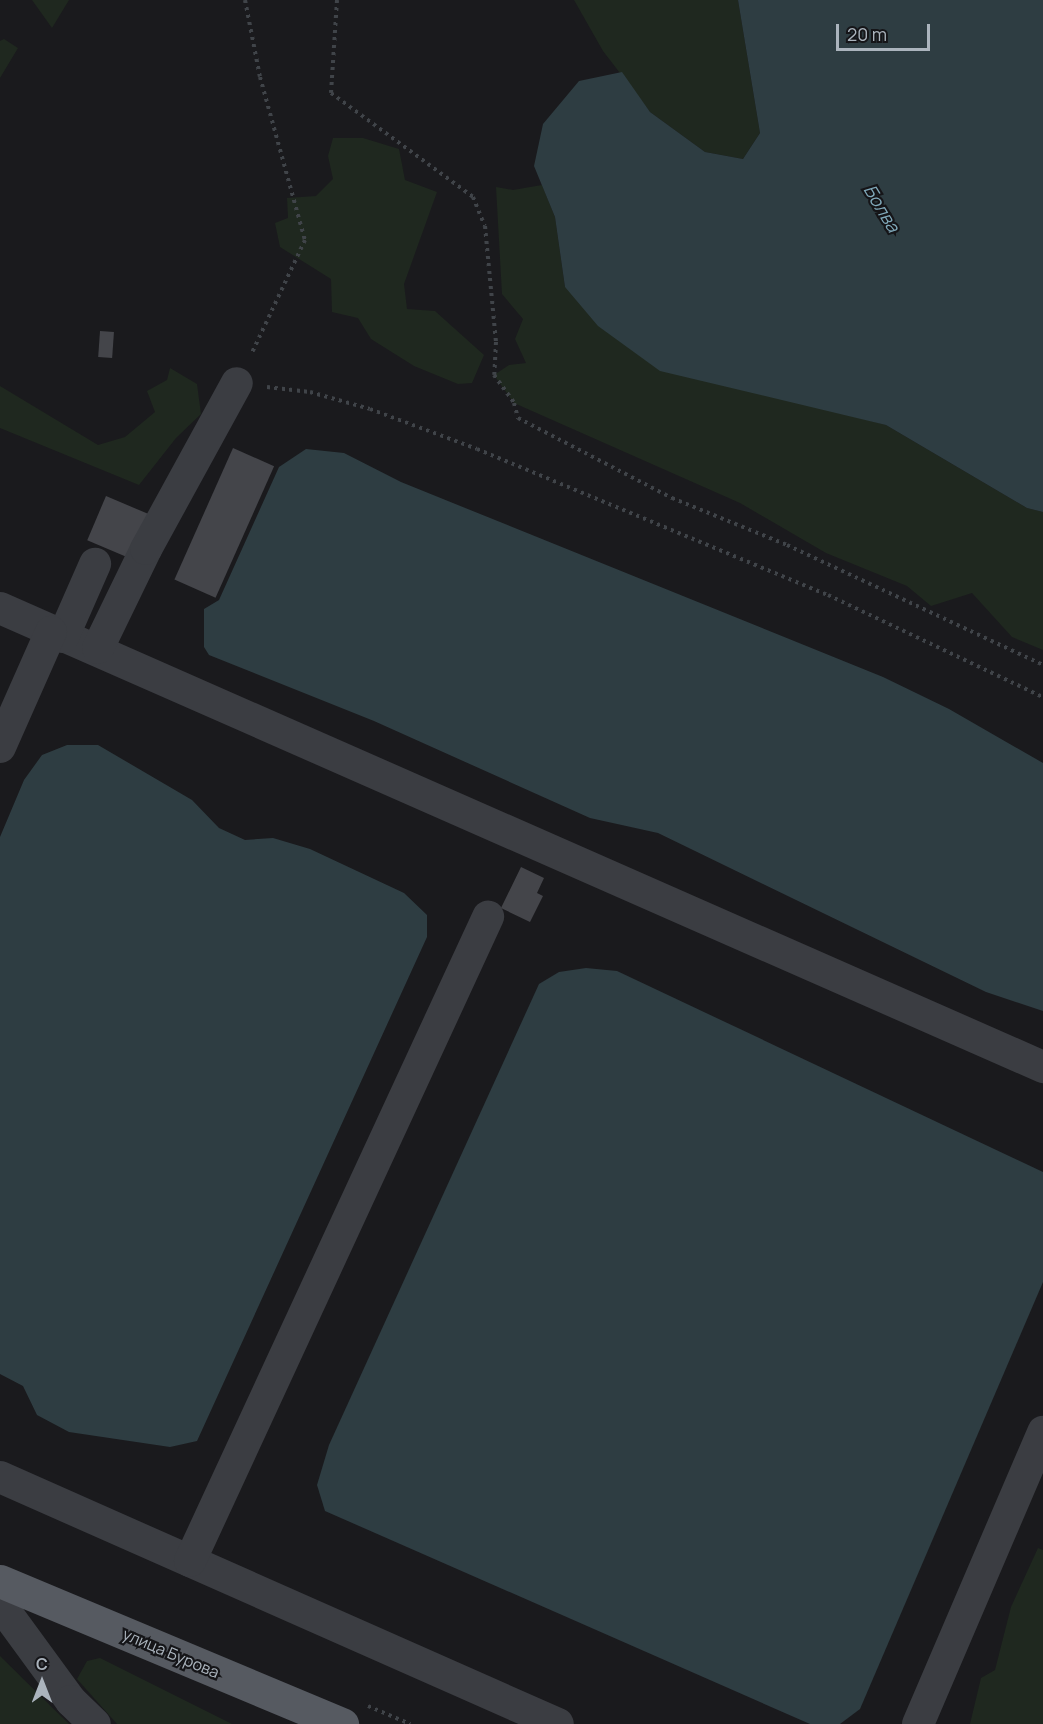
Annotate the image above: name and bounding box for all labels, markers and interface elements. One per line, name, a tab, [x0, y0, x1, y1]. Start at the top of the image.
scale bar	[839, 12, 934, 50]
text: 20 m	[847, 22, 887, 46]
water label: Болва	[859, 180, 905, 236]
street label: улица Бурова	[120, 1624, 222, 1682]
north arrow	[12, 1652, 72, 1712]
text: С	[36, 1653, 48, 1675]

